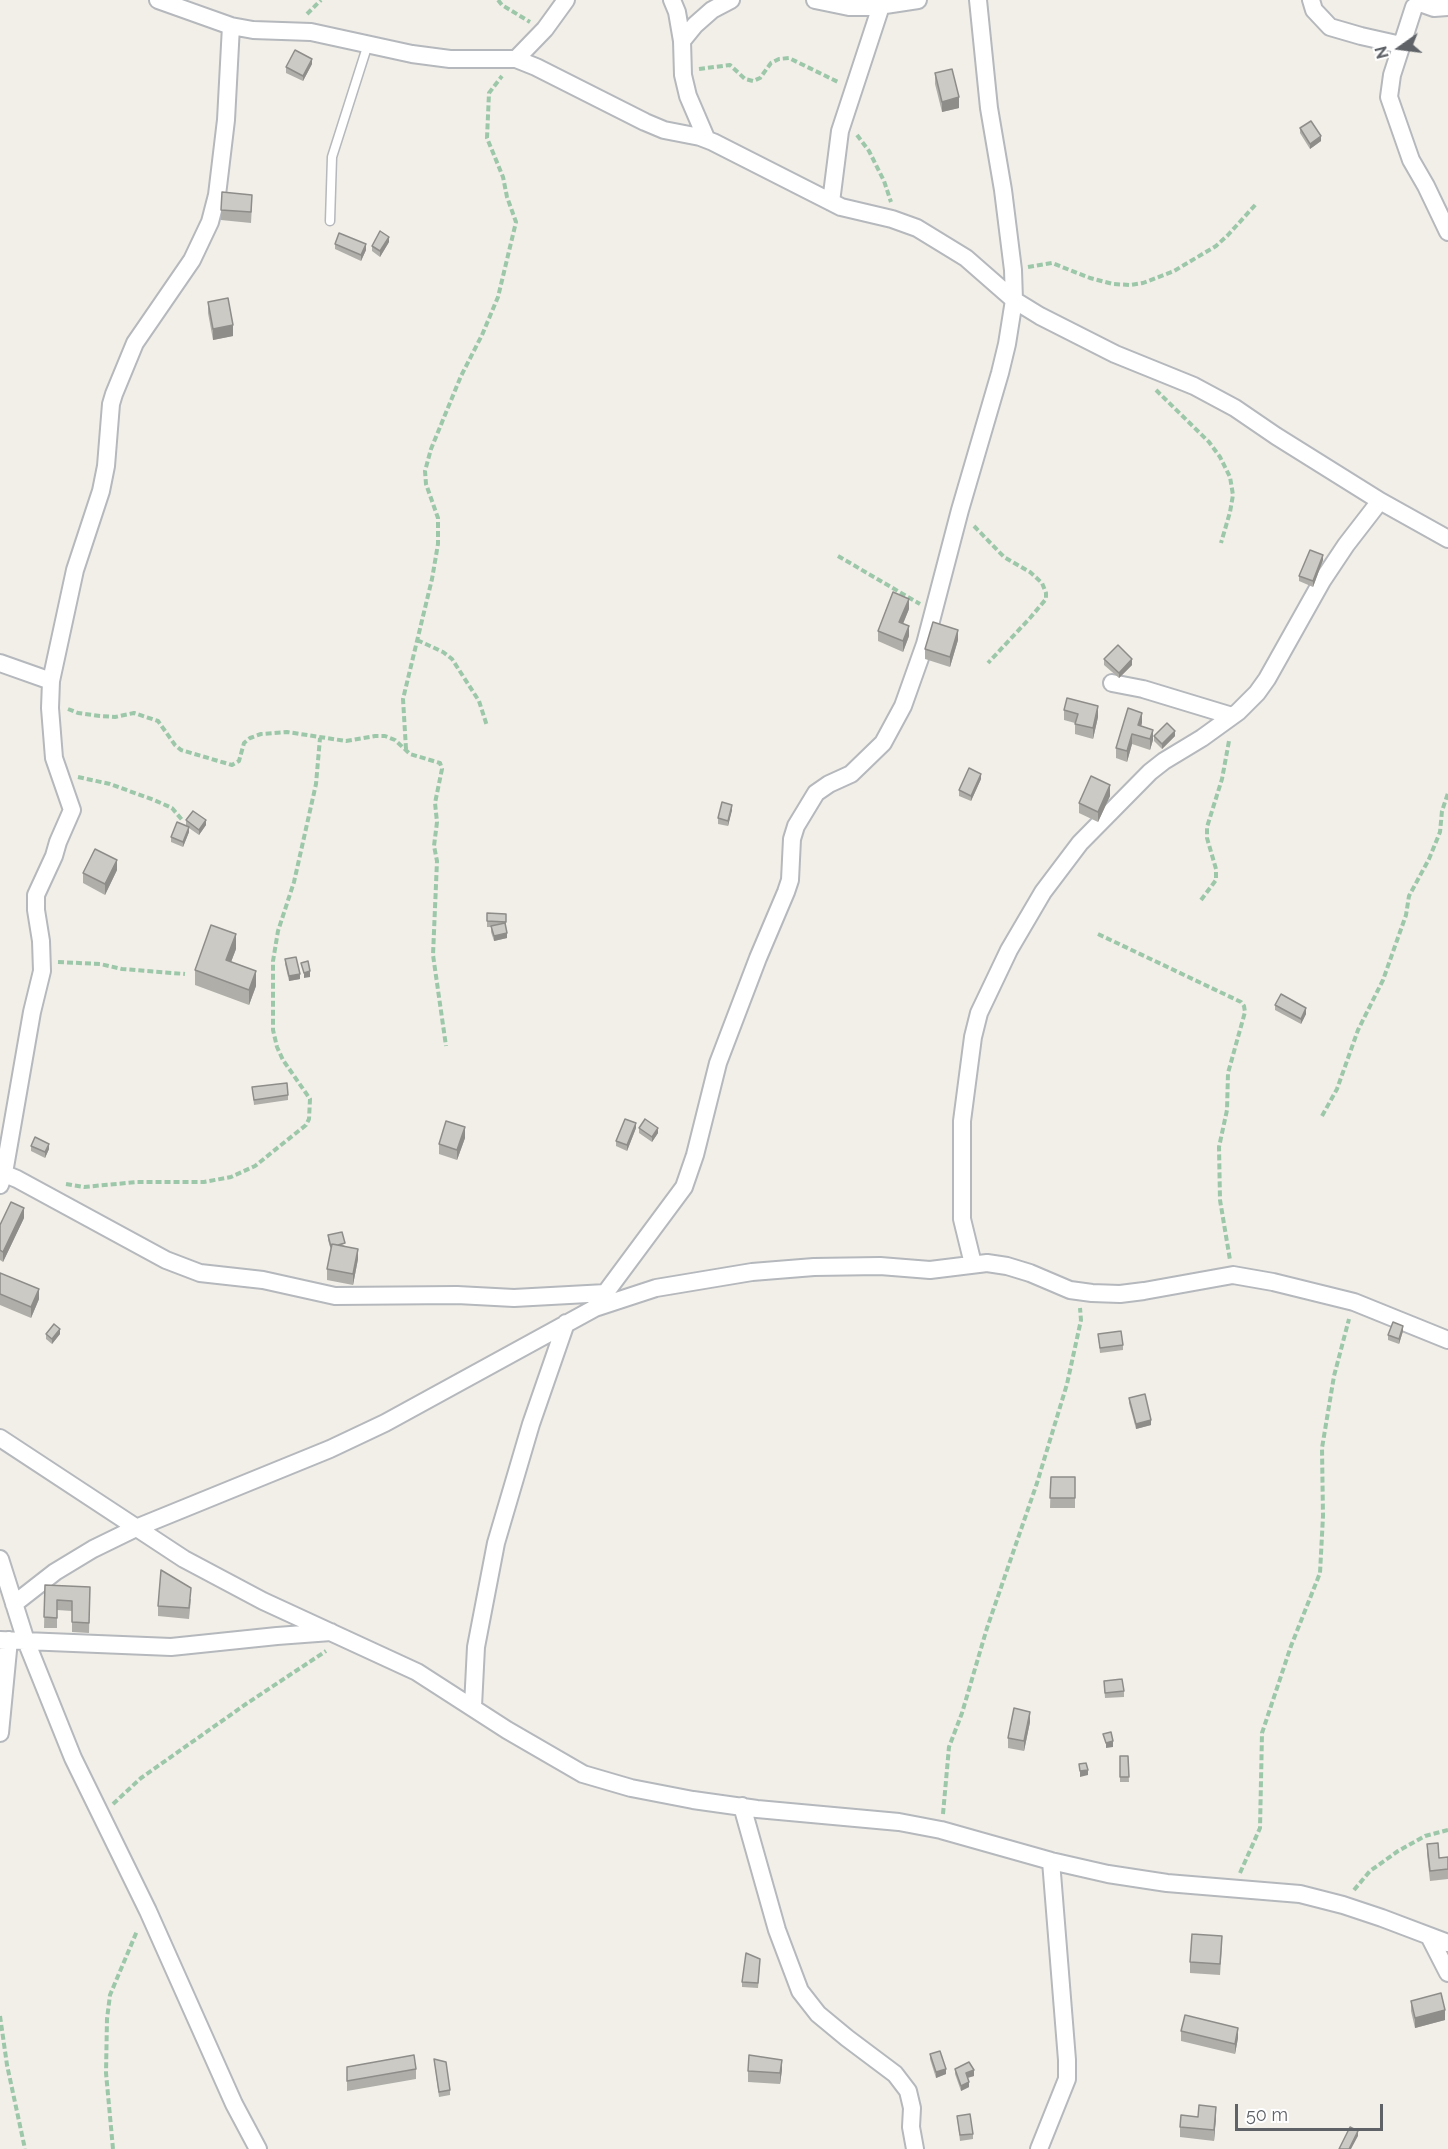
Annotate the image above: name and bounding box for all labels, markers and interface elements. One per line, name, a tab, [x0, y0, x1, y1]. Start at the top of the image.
north arrow	[1370, 18, 1430, 78]
text: N	[1371, 44, 1393, 61]
scale bar	[1238, 2092, 1386, 2130]
text: 50 m	[1246, 2104, 1288, 2125]

